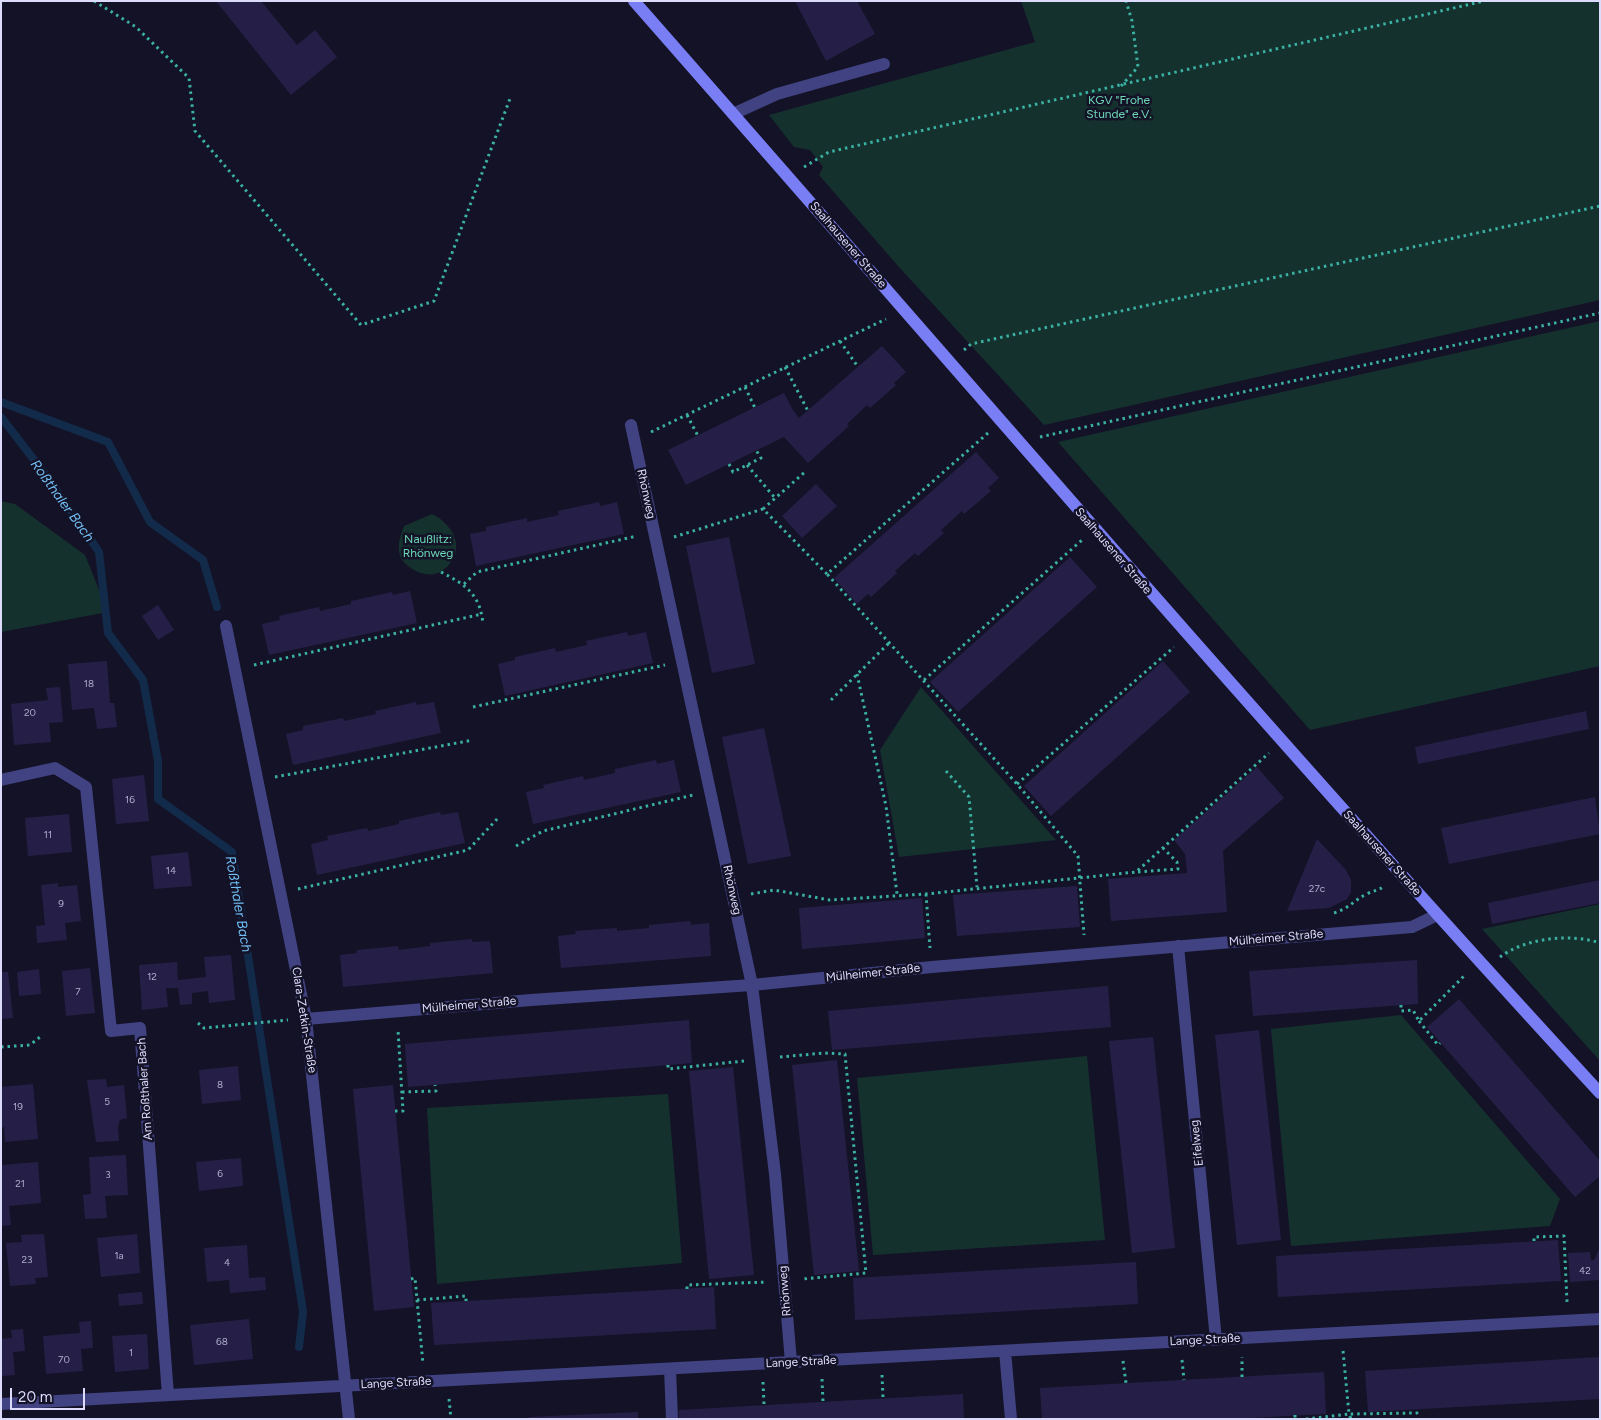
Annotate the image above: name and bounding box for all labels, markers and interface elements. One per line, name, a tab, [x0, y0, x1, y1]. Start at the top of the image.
park label: KGV "Frohe Stunde" e.V.	[1086, 93, 1152, 121]
street label: Saalhausener Straße	[807, 199, 889, 291]
water label: Roßthaler Bach	[27, 457, 97, 545]
street label: Rhönweg	[634, 468, 658, 520]
street label: Saalhausener Straße	[1072, 505, 1154, 597]
park label: Naußlitz: Rhönweg	[403, 532, 453, 560]
house number: 18	[84, 678, 94, 690]
house number: 20	[24, 707, 36, 719]
house number: 16	[125, 794, 135, 806]
street label: Saalhausener Straße	[1340, 807, 1424, 899]
house number: 11	[44, 829, 52, 841]
water label: Roßthaler Bach	[221, 855, 255, 953]
street label: Rhönweg	[720, 864, 744, 916]
house number: 14	[166, 865, 176, 877]
house number: 27c	[1309, 883, 1325, 895]
house number: 9	[58, 898, 64, 910]
street label: Mülheimer Straße	[1228, 927, 1324, 949]
street label: Mülheimer Straße	[825, 961, 921, 985]
street label: Clara-Zetkin-Straße	[289, 966, 319, 1074]
house number: 12	[147, 971, 157, 983]
house number: 7	[75, 986, 81, 998]
street label: Mülheimer Straße	[421, 994, 517, 1016]
street label: Am Roßthaler Bach	[134, 1037, 156, 1141]
house number: 8	[217, 1079, 223, 1091]
house number: 5	[104, 1096, 110, 1108]
house number: 19	[13, 1101, 23, 1113]
street label: Eifelweg	[1187, 1119, 1207, 1167]
house number: 6	[217, 1168, 223, 1180]
house number: 3	[105, 1169, 111, 1181]
house number: 21	[15, 1178, 25, 1190]
house number: 1a	[114, 1250, 124, 1262]
house number: 23	[21, 1254, 33, 1266]
house number: 4	[224, 1257, 230, 1269]
street label: Rhönweg	[776, 1265, 794, 1317]
house number: 42	[1579, 1265, 1591, 1277]
street label: Lange Straße	[1169, 1331, 1241, 1349]
house number: 68	[216, 1336, 228, 1348]
house number: 1	[129, 1347, 133, 1359]
street label: Lange Straße	[765, 1353, 837, 1371]
house number: 70	[58, 1354, 70, 1366]
street label: Lange Straße	[360, 1374, 432, 1392]
scale bar	[12, 1378, 88, 1410]
text: 20 m	[18, 1388, 52, 1406]

